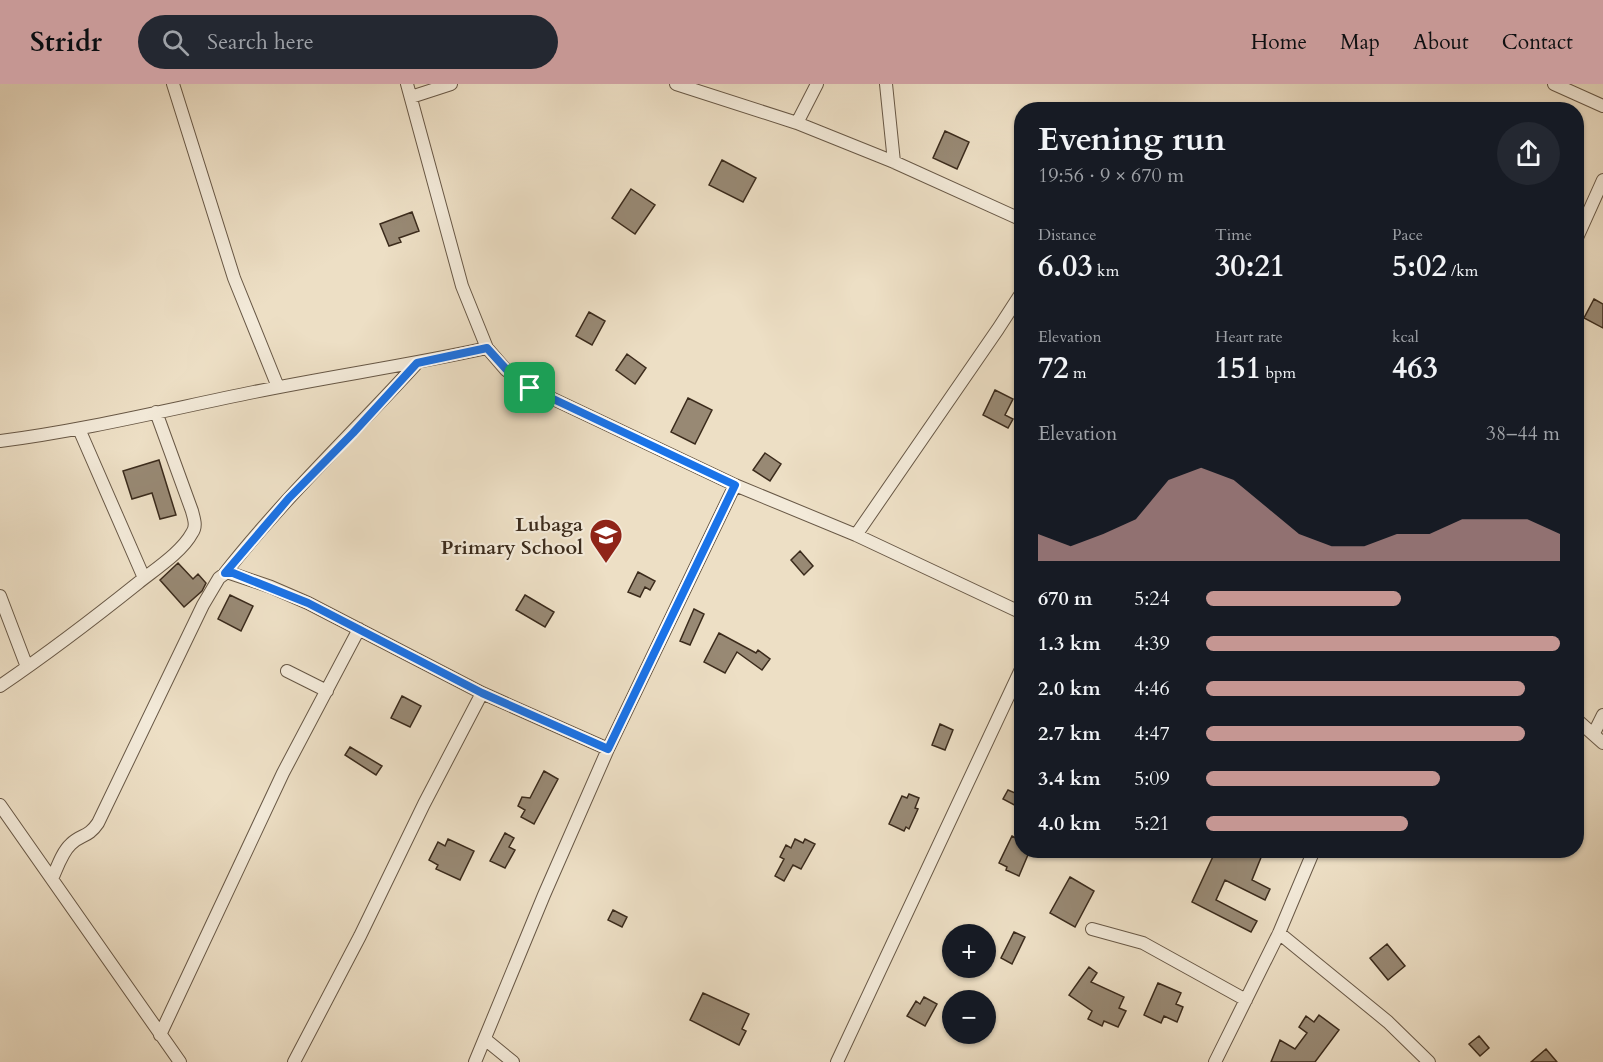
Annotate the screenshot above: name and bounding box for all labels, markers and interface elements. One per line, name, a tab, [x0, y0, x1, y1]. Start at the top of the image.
search box	[138, 15, 558, 69]
text: Stridr	[30, 23, 102, 61]
icon: search	[159, 26, 192, 59]
text: Search here	[207, 27, 314, 57]
text: Home	[1251, 28, 1307, 57]
text: Map	[1340, 28, 1380, 57]
text: About	[1413, 28, 1469, 57]
text: Contact	[1502, 28, 1573, 57]
text: Evening run	[1038, 117, 1226, 162]
button: share	[1497, 122, 1560, 185]
text: 19:56 · 9 × 670 m	[1038, 162, 1184, 189]
text: Distance	[1038, 224, 1096, 246]
text: Time	[1215, 224, 1252, 246]
text: Pace	[1392, 224, 1423, 246]
text: 6.03	[1038, 246, 1093, 287]
text: 30:21	[1215, 246, 1285, 287]
text: 5:02	[1392, 246, 1447, 287]
text: km	[1093, 260, 1119, 282]
text: /km	[1447, 260, 1478, 282]
text: Elevation	[1038, 326, 1102, 348]
text: Heart rate	[1215, 326, 1283, 348]
text: kcal	[1392, 326, 1419, 348]
text: 72	[1038, 348, 1069, 389]
text: 151	[1215, 348, 1261, 389]
text: 463	[1392, 348, 1438, 389]
pin	[504, 362, 555, 413]
text: m	[1069, 362, 1087, 384]
text: bpm	[1261, 362, 1296, 384]
icon: arrive	[513, 371, 546, 404]
text: Elevation	[1038, 420, 1117, 447]
text: 38–44 m	[1486, 420, 1560, 447]
place label: Lubaga Primary School	[441, 511, 583, 561]
school or university icon: Lubaga Primary School	[588, 517, 624, 564]
text: 670 m	[1038, 585, 1093, 612]
text: 5:24	[1134, 585, 1170, 612]
text: 1.3 km	[1038, 630, 1101, 657]
text: 4:39	[1134, 630, 1170, 657]
text: 2.0 km	[1038, 675, 1101, 702]
text: 4:46	[1134, 675, 1170, 702]
text: 2.7 km	[1038, 720, 1101, 747]
text: 4:47	[1134, 720, 1170, 747]
text: 3.4 km	[1038, 765, 1101, 792]
text: 5:09	[1134, 765, 1170, 792]
text: 4.0 km	[1038, 810, 1101, 837]
text: 5:21	[1134, 810, 1170, 837]
map controls	[942, 924, 996, 1044]
button: +	[942, 924, 996, 978]
button: −	[942, 990, 996, 1044]

